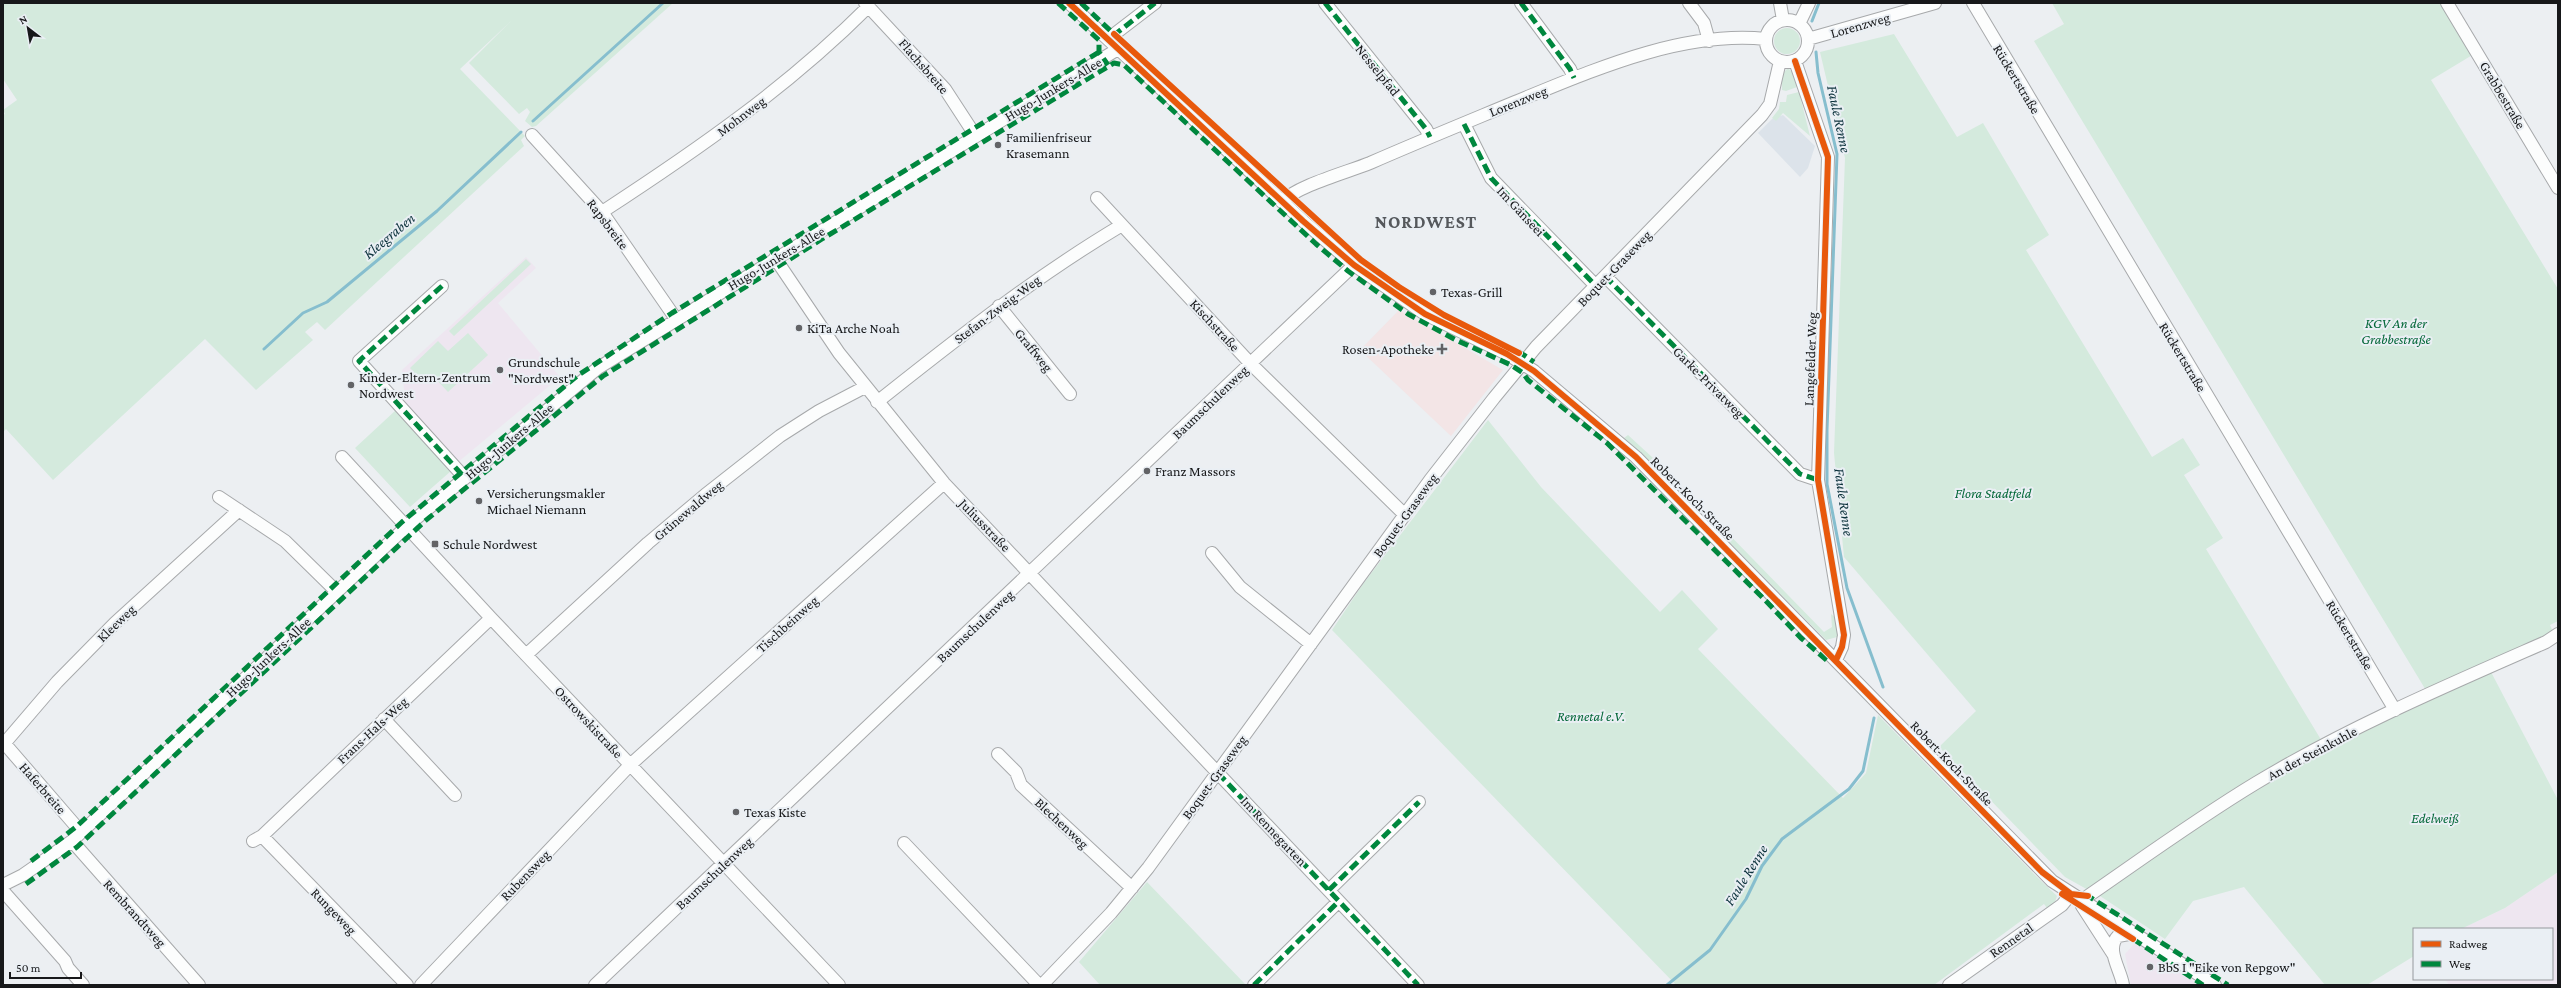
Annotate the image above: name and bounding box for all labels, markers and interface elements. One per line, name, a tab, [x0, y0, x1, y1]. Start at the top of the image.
north arrow	[8, 8, 48, 48]
street label: Lorenzweg	[1828, 9, 1892, 41]
text: N	[17, 12, 30, 27]
street label: Flachsbreite	[896, 35, 952, 97]
street label: Nesselpfad	[1352, 41, 1404, 99]
street label: Rückertstraße	[1990, 41, 2044, 117]
street label: Hugo-Junkers-Allee	[1002, 54, 1104, 124]
street label: Grabbestraße	[2477, 58, 2529, 132]
street label: Lorenzweg	[1487, 82, 1550, 120]
water label: Faule Renne	[1824, 84, 1854, 154]
street label: Mohnweg	[714, 92, 769, 139]
place label: Familienfriseur Krasemann	[1006, 129, 1092, 161]
marker: Familienfriseur Krasemann	[993, 140, 1003, 150]
street label: Im Gänseei	[1494, 183, 1548, 240]
street label: Rapsbreite	[584, 196, 632, 252]
water label: Kleegraben	[360, 210, 419, 263]
district label: NORDWEST	[1375, 212, 1477, 232]
street label: Hugo-Junkers-Allee	[725, 223, 827, 293]
street label: Boquet-Graseweg	[1574, 226, 1655, 309]
street label: Stefan-Zweig-Weg	[951, 271, 1044, 347]
place label: Texas-Grill	[1441, 284, 1503, 300]
marker: Texas-Grill	[1428, 287, 1438, 297]
street label: Kischstraße	[1187, 296, 1243, 354]
street label: Langefelder Weg	[1800, 311, 1820, 406]
park label: KGV An der Grabbestraße	[2361, 315, 2431, 347]
street label: Rückertstraße	[2156, 319, 2210, 395]
place label: KiTa Arche Noah	[807, 320, 900, 336]
marker: KiTa Arche Noah	[794, 323, 804, 333]
street label: Graffweg	[1012, 325, 1056, 375]
place label: Rosen-Apotheke	[1342, 341, 1434, 357]
street label: Garke-Privatweg	[1670, 343, 1748, 421]
marker: Rosen-Apotheke	[1437, 344, 1447, 354]
place label: Grundschule "Nordwest"	[508, 354, 580, 386]
street label: Baumschulenweg	[1169, 362, 1251, 442]
marker: Grundschule "Nordwest"	[495, 365, 505, 375]
place label: Kinder-Eltern-Zentrum Nordwest	[359, 369, 491, 401]
marker: Kinder-Eltern-Zentrum Nordwest	[346, 380, 356, 390]
street label: Hugo-Junkers-Allee	[462, 399, 556, 483]
street label: Robert-Koch-Straße	[1648, 453, 1738, 543]
place label: Franz Massors	[1155, 463, 1236, 479]
marker: Franz Massors	[1142, 466, 1152, 476]
water label: Faule Renne	[1831, 467, 1857, 537]
street label: Boquet-Graseweg	[1369, 470, 1441, 560]
street label: Grünewaldweg	[650, 476, 726, 544]
place label: Versicherungsmakler Michael Niemann	[487, 485, 605, 517]
park label: Flora Stadtfeld	[1955, 485, 2032, 501]
street label: Juliusstraße	[955, 494, 1014, 555]
marker: Versicherungsmakler Michael Niemann	[474, 496, 484, 506]
place label: Schule Nordwest	[443, 536, 538, 552]
marker: Schule Nordwest	[430, 539, 440, 549]
street label: Baumschulenweg	[933, 586, 1017, 666]
street label: Tischbeinweg	[753, 592, 821, 656]
street label: Rückertstraße	[2323, 597, 2377, 673]
street label: Kleeweg	[94, 601, 139, 645]
street label: Hugo-Junkers-Allee	[222, 613, 314, 701]
street label: Ostrowskistraße	[552, 683, 626, 761]
street label: Frans-Hals-Weg	[333, 693, 411, 767]
park label: Rennetal e.V.	[1557, 708, 1625, 724]
street label: Robert-Koch-Straße	[1907, 717, 1997, 809]
street label: An der Steinkuhle	[2265, 723, 2359, 783]
street label: Boquet-Graseweg	[1178, 732, 1250, 822]
street label: Haferbreite	[16, 759, 70, 817]
street label: Im Rennegarten	[1238, 793, 1311, 870]
street label: Blechenweg	[1032, 794, 1092, 852]
place label: Texas Kiste	[744, 804, 806, 820]
marker: Texas Kiste	[731, 807, 741, 817]
park label: Edelweiß	[2411, 810, 2459, 826]
street label: Baumschulenweg	[672, 833, 756, 913]
water label: Faule Renne	[1721, 842, 1771, 908]
street label: Rubensweg	[497, 846, 553, 904]
street label: Rembrandtweg	[100, 876, 170, 950]
street label: Rungeweg	[308, 884, 360, 938]
street label: Rennetal	[1986, 919, 2036, 961]
legend	[2413, 928, 2553, 980]
text: Radweg	[2449, 937, 2487, 951]
scale bar	[10, 954, 81, 980]
text: Weg	[2449, 957, 2471, 971]
place label: BbS I "Eike von Repgow"	[2158, 959, 2295, 975]
text: 50 m	[16, 961, 41, 975]
marker: BbS I "Eike von Repgow"	[2145, 962, 2155, 972]

